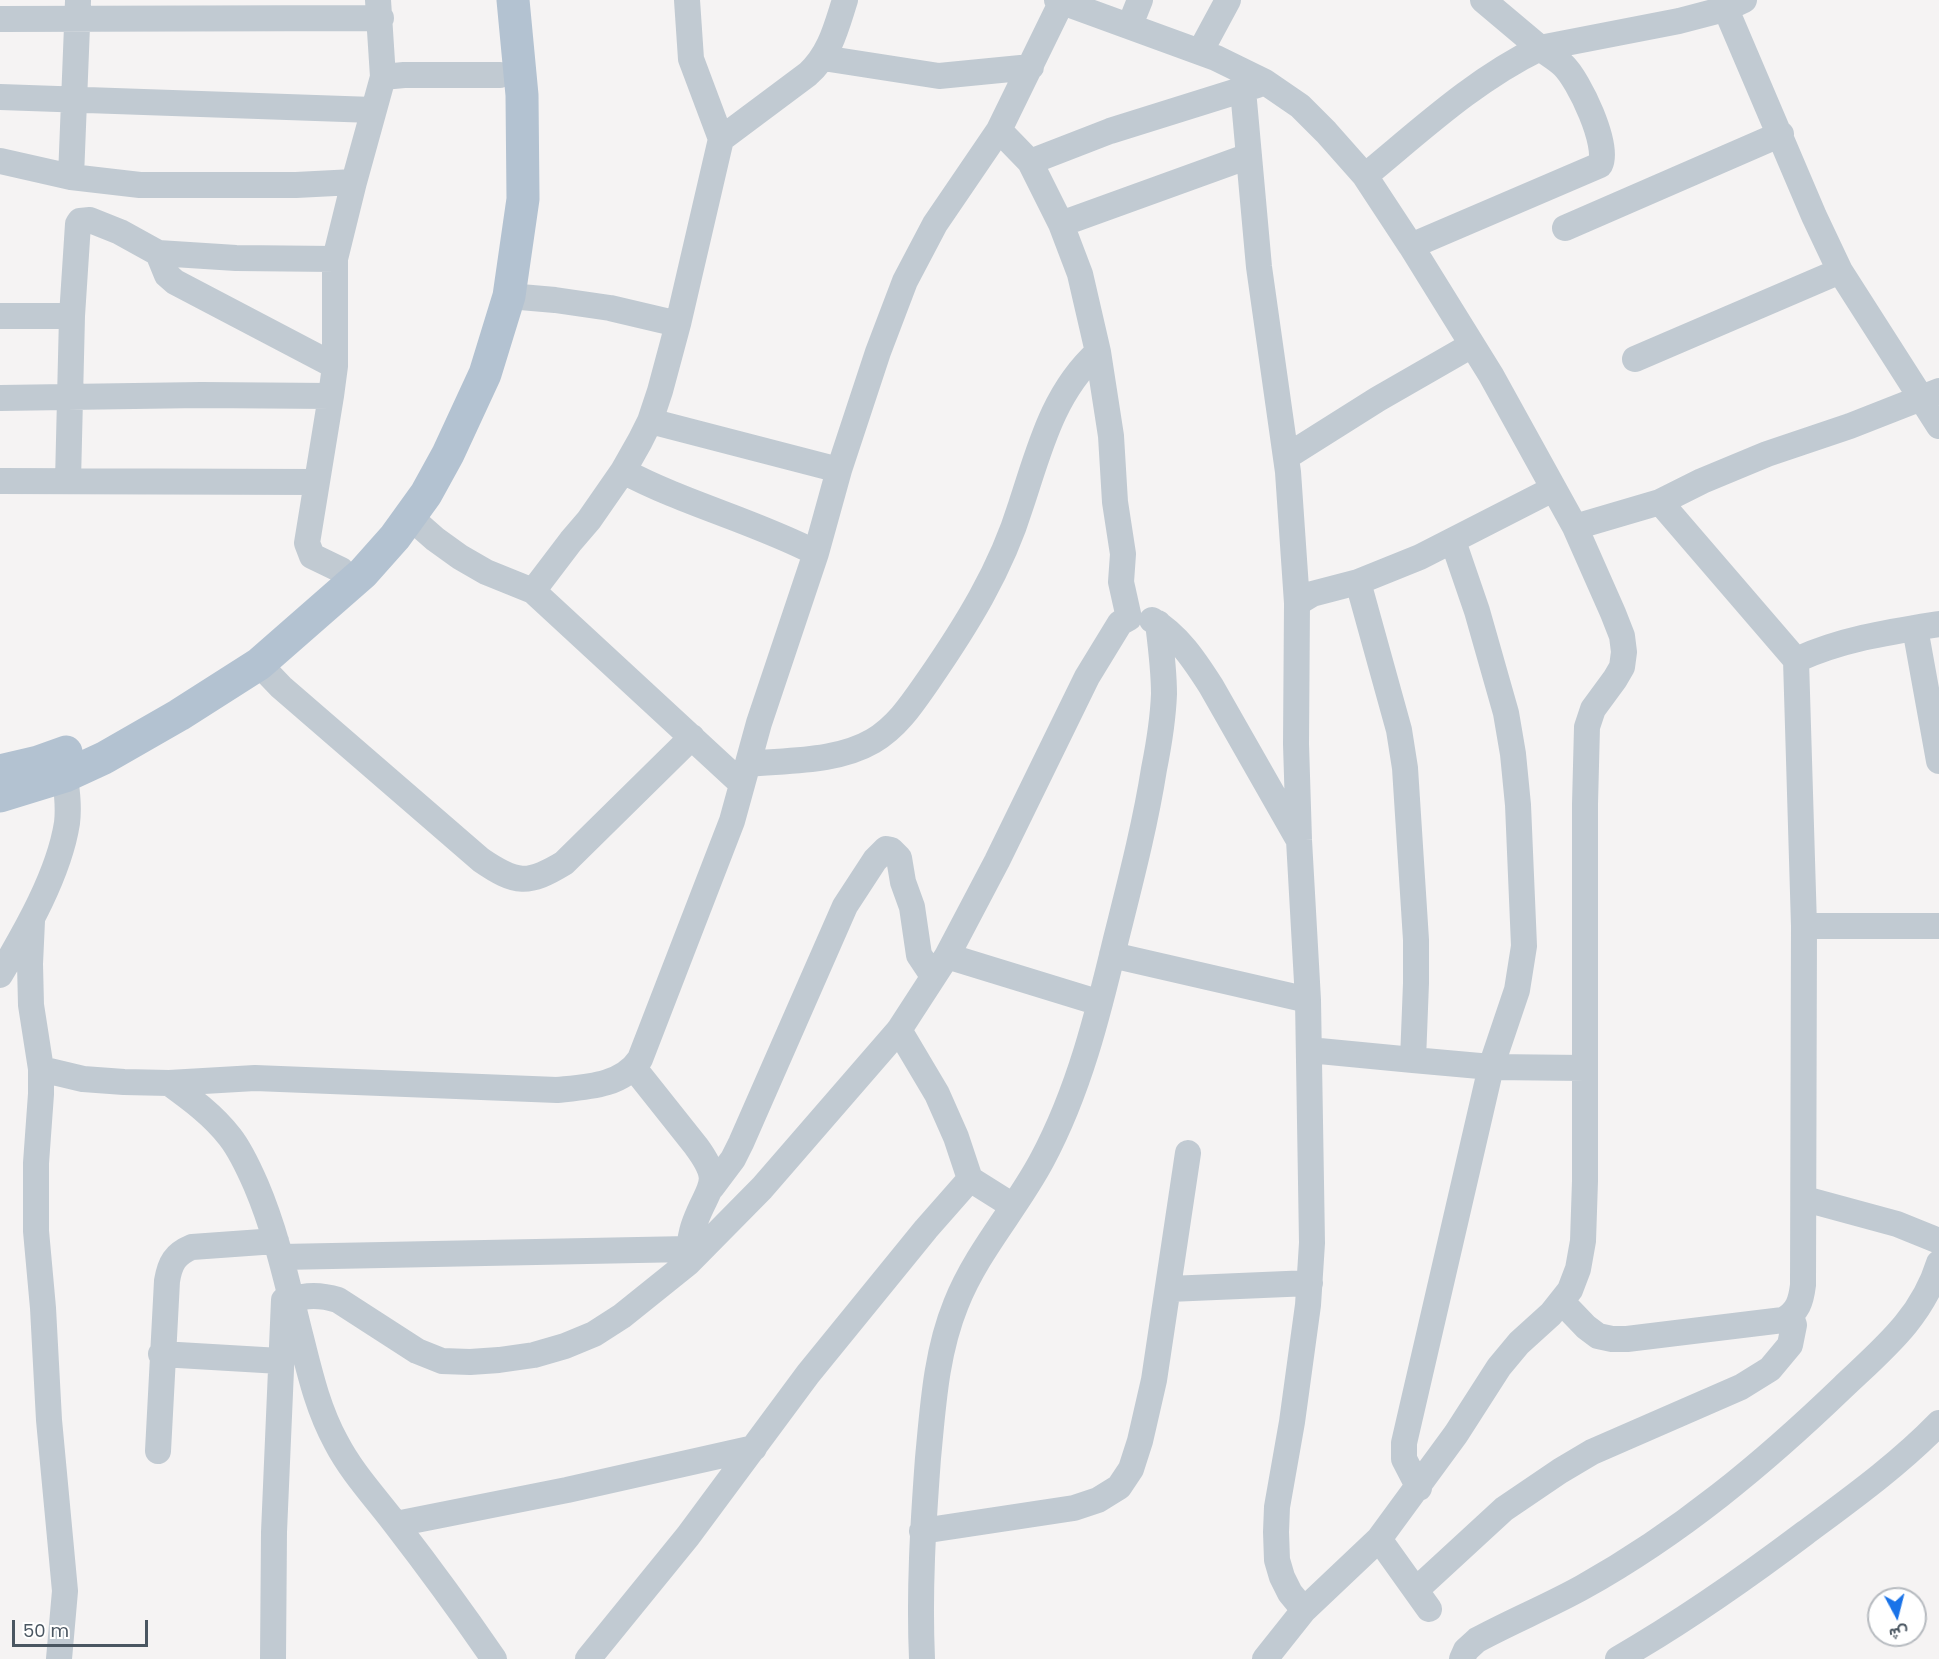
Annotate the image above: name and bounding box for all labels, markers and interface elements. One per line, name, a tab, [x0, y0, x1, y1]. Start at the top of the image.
north arrow	[1867, 1587, 1927, 1647]
scale bar	[15, 1608, 152, 1646]
text: 50 m	[23, 1618, 69, 1643]
text: ش	[1888, 1621, 1910, 1646]

